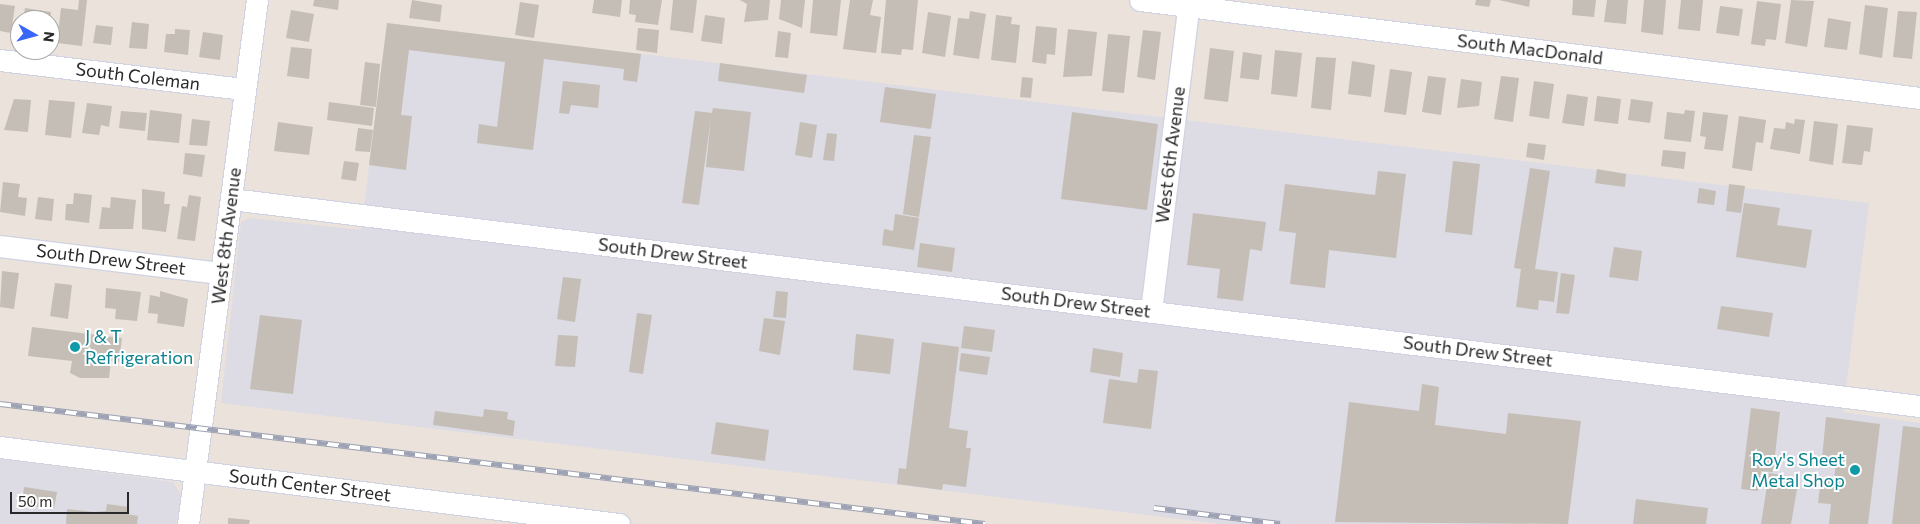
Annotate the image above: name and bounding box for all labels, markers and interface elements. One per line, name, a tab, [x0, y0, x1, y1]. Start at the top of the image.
north arrow	[10, 10, 60, 60]
street label: South MacDonald	[1456, 29, 1604, 69]
text: N	[40, 31, 58, 43]
street label: South Coleman	[75, 58, 201, 94]
street label: West 6th Avenue	[1151, 85, 1189, 225]
street label: West 8th Avenue	[207, 166, 245, 306]
street label: South Drew Street	[597, 233, 749, 273]
street label: South Drew Street	[35, 239, 187, 279]
street label: South Drew Street	[1000, 282, 1152, 322]
place label: J & T Refrigeration	[85, 326, 193, 368]
street label: South Drew Street	[1402, 331, 1554, 371]
marker: J & T Refrigeration	[69, 341, 81, 353]
place label: Roy's Sheet Metal Shop	[1751, 449, 1845, 492]
street label: South Center Street	[228, 464, 392, 506]
marker: Roy's Sheet Metal Shop	[1849, 464, 1861, 476]
scale bar	[12, 482, 131, 514]
text: 50 m	[18, 492, 52, 510]

